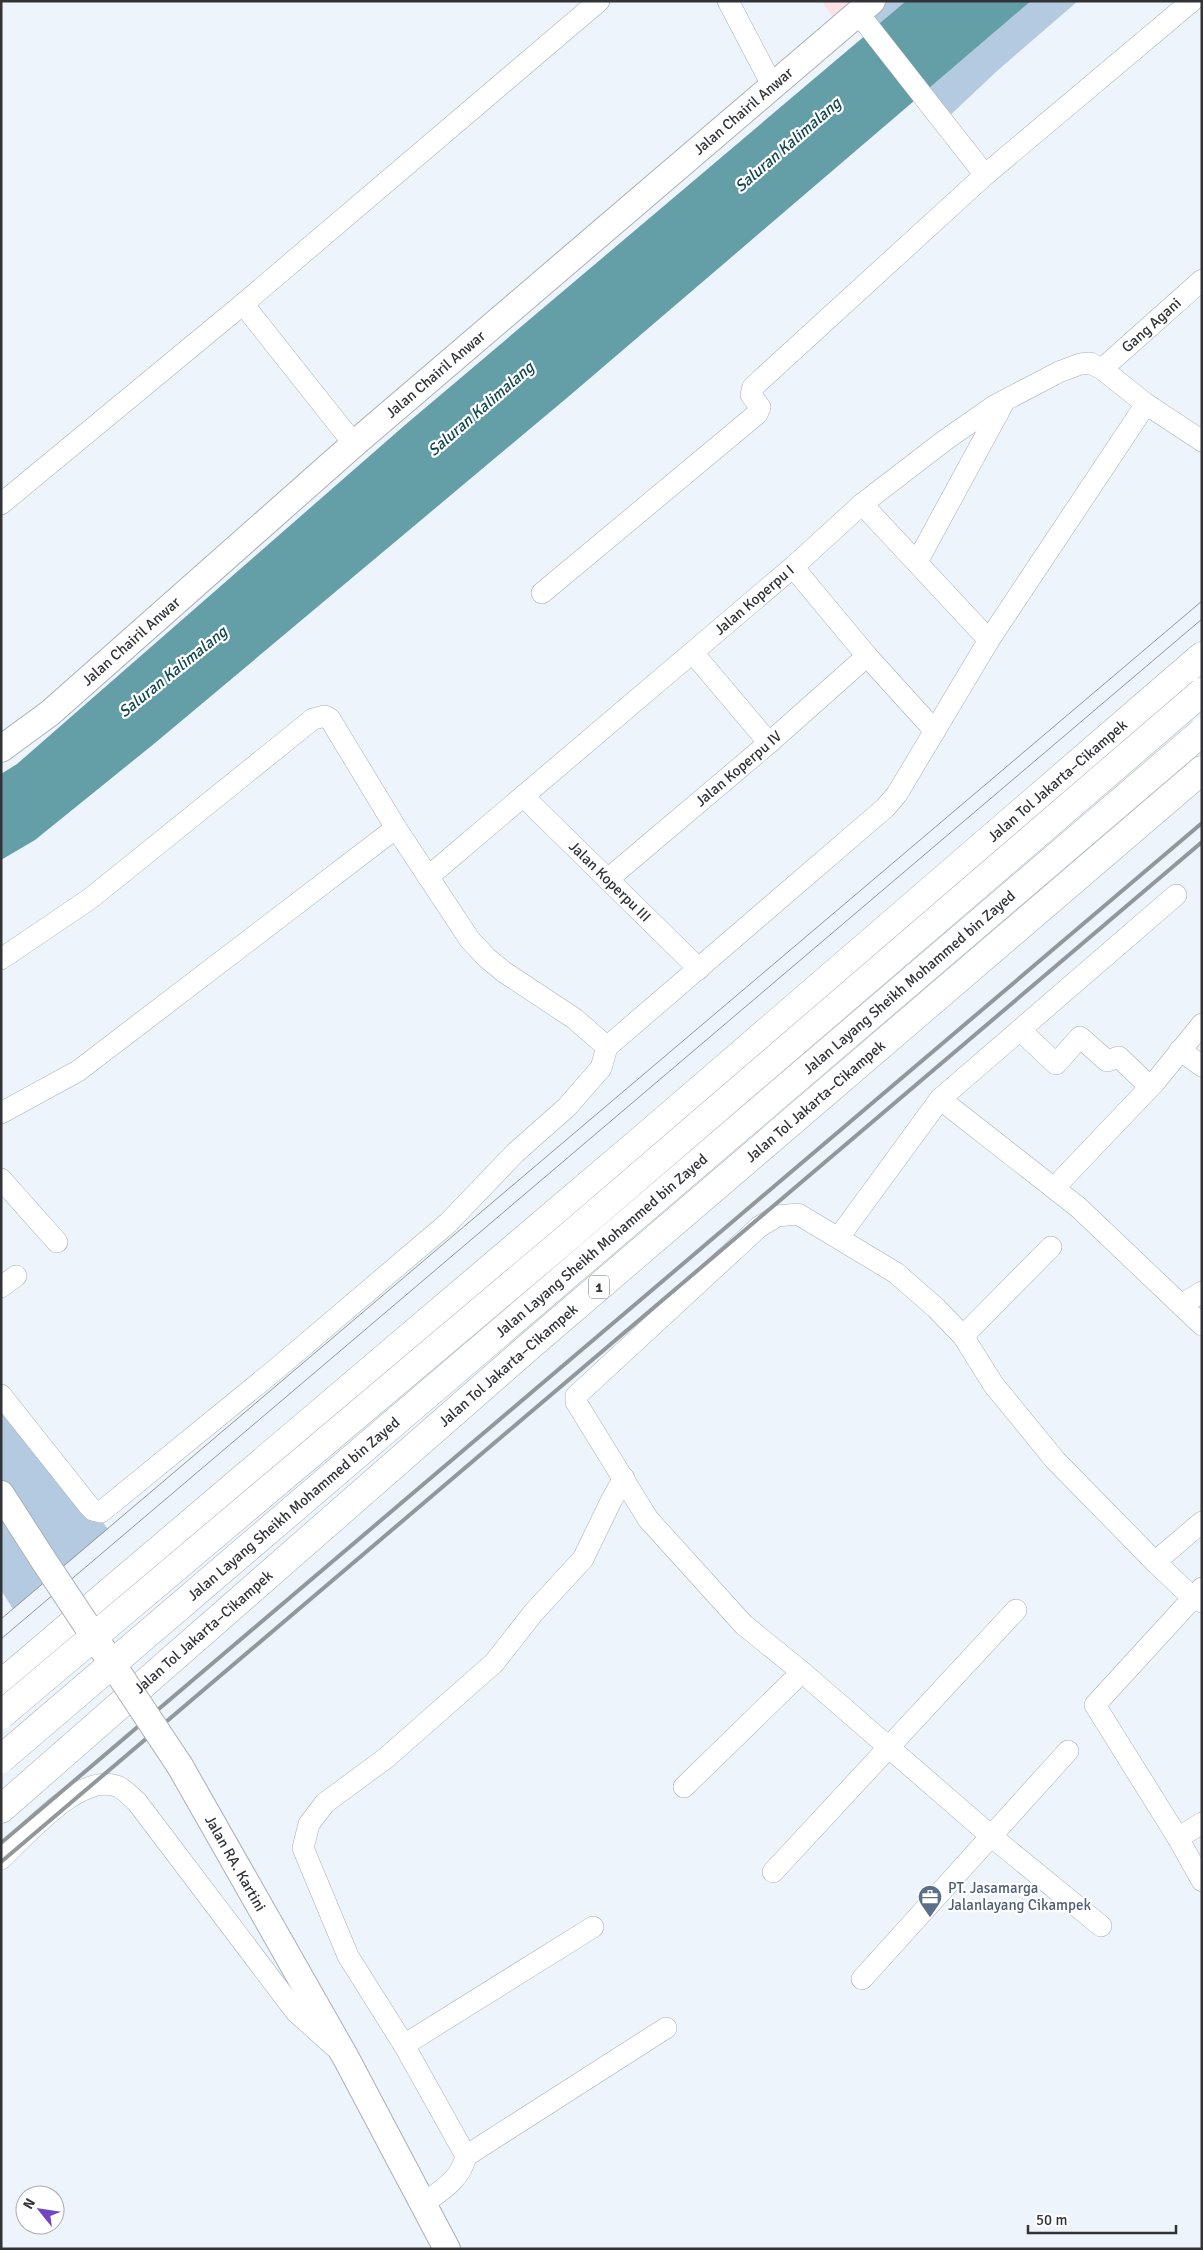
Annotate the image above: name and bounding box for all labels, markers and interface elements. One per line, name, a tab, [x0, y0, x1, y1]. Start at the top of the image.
street label: Jalan Chairil Anwar	[690, 63, 797, 159]
water label: Saluran Kalimalang	[731, 93, 846, 196]
street label: Gang Agani	[1118, 294, 1185, 356]
street label: Jalan Chairil Anwar	[382, 327, 489, 422]
water label: Saluran Kalimalang	[424, 357, 539, 460]
street label: Jalan Koperpu I	[711, 561, 798, 639]
street label: Jalan Chairil Anwar	[78, 593, 184, 689]
water label: Saluran Kalimalang	[115, 621, 233, 722]
street label: Jalan Tol Jakarta–Cikampek	[984, 715, 1131, 846]
street label: Jalan Koperpu IV	[692, 727, 786, 810]
street label: Jalan Koperpu III	[565, 837, 655, 926]
street label: Jalan Layang Sheikh Mohammed bin Zayed	[799, 887, 1019, 1078]
street label: Jalan Tol Jakarta–Cikampek	[742, 1036, 889, 1166]
street label: Jalan Layang Sheikh Mohammed bin Zayed	[492, 1150, 711, 1341]
road number: 1	[589, 1275, 609, 1298]
street label: Jalan Tol Jakarta–Cikampek	[435, 1300, 582, 1430]
street label: Jalan Layang Sheikh Mohammed bin Zayed	[184, 1413, 403, 1604]
street label: Jalan Tol Jakarta–Cikampek	[130, 1566, 277, 1697]
street label: Jalan RA. Kartini	[201, 1812, 270, 1915]
place label: PT. Jasamarga Jalanlayang Cikampek	[948, 1879, 1091, 1914]
office icon: PT. Jasamarga Jalanlayang Cikampek	[917, 1884, 943, 1918]
north arrow	[15, 2185, 65, 2235]
text: N	[19, 2195, 39, 2212]
scale bar	[1028, 2202, 1176, 2234]
text: 50 m	[1036, 2211, 1067, 2229]

